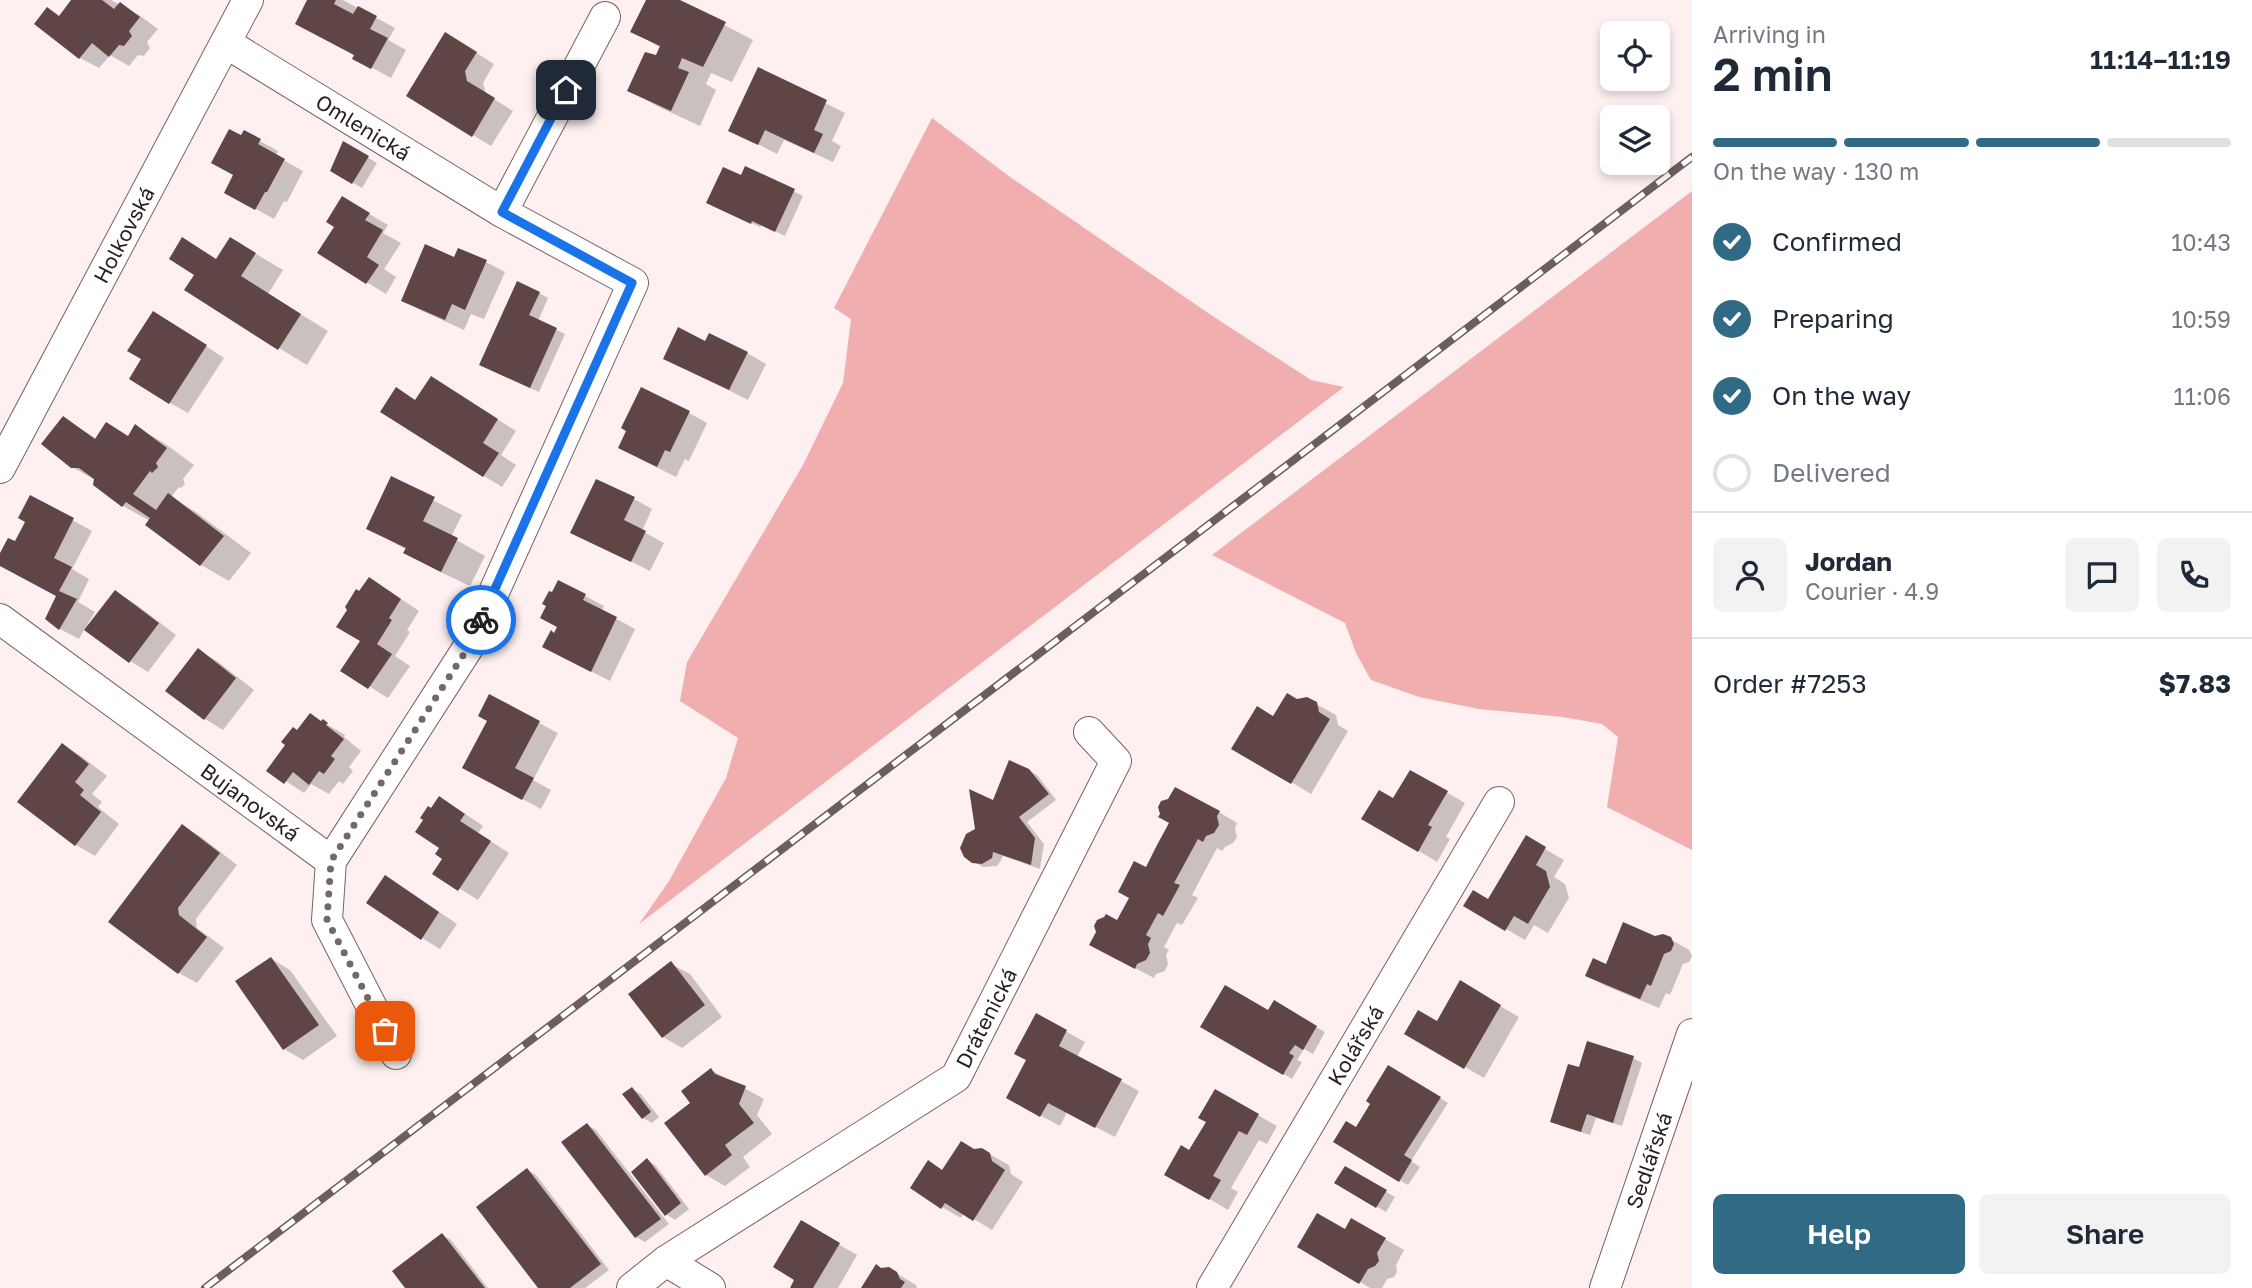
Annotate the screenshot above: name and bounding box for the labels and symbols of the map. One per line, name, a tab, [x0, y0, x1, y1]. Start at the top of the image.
pin	[536, 60, 596, 120]
street label: Omlenická	[311, 88, 415, 166]
street label: Holkovská	[87, 182, 160, 287]
courier	[446, 585, 516, 655]
street label: Bujanovská	[196, 757, 305, 847]
street label: Drátenická	[950, 964, 1022, 1072]
pin	[355, 1001, 415, 1061]
street label: Kolářská	[1322, 1001, 1389, 1090]
street label: Sedlářská	[1620, 1109, 1677, 1212]

